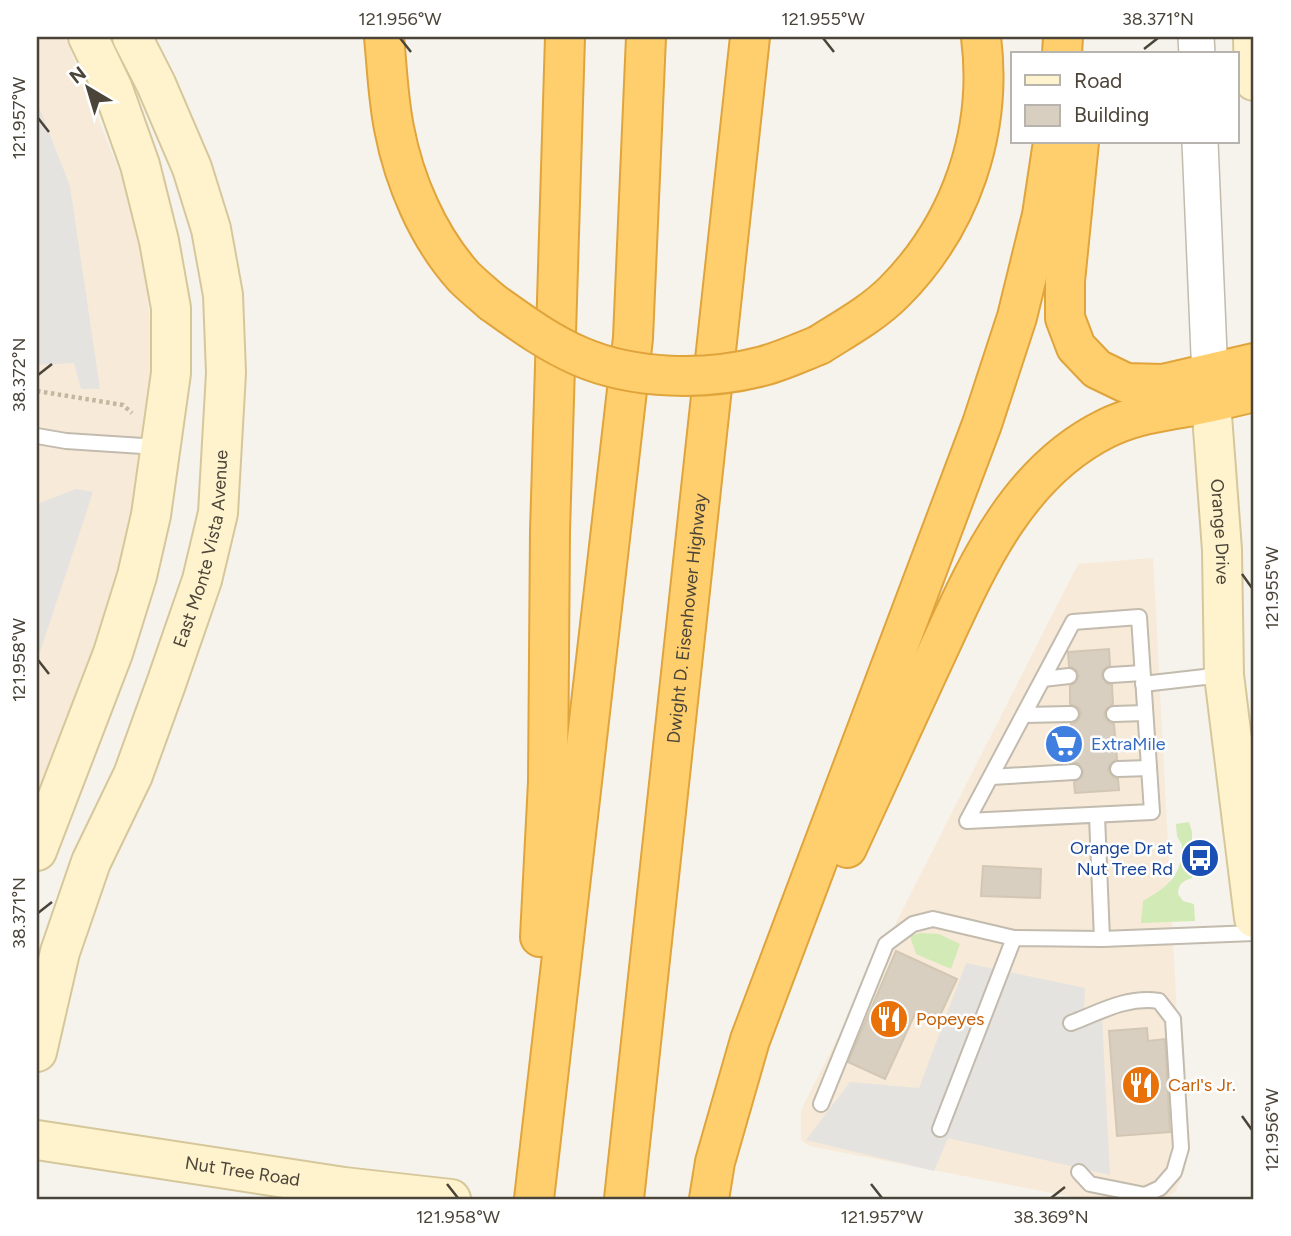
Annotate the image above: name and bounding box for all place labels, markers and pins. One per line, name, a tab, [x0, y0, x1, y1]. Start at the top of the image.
supermarket icon: ExtraMile	[1043, 723, 1085, 765]
place label: ExtraMile	[1091, 733, 1166, 755]
place label: Orange Dr at Nut Tree Rd	[1070, 837, 1173, 880]
bus stop icon: Orange Dr at Nut Tree Rd	[1179, 837, 1221, 879]
restaurant icon: Popeyes	[868, 998, 910, 1040]
place label: Popeyes	[916, 1008, 984, 1030]
restaurant icon: Carl's Jr.	[1120, 1064, 1162, 1106]
place label: Carl's Jr.	[1168, 1074, 1236, 1096]

